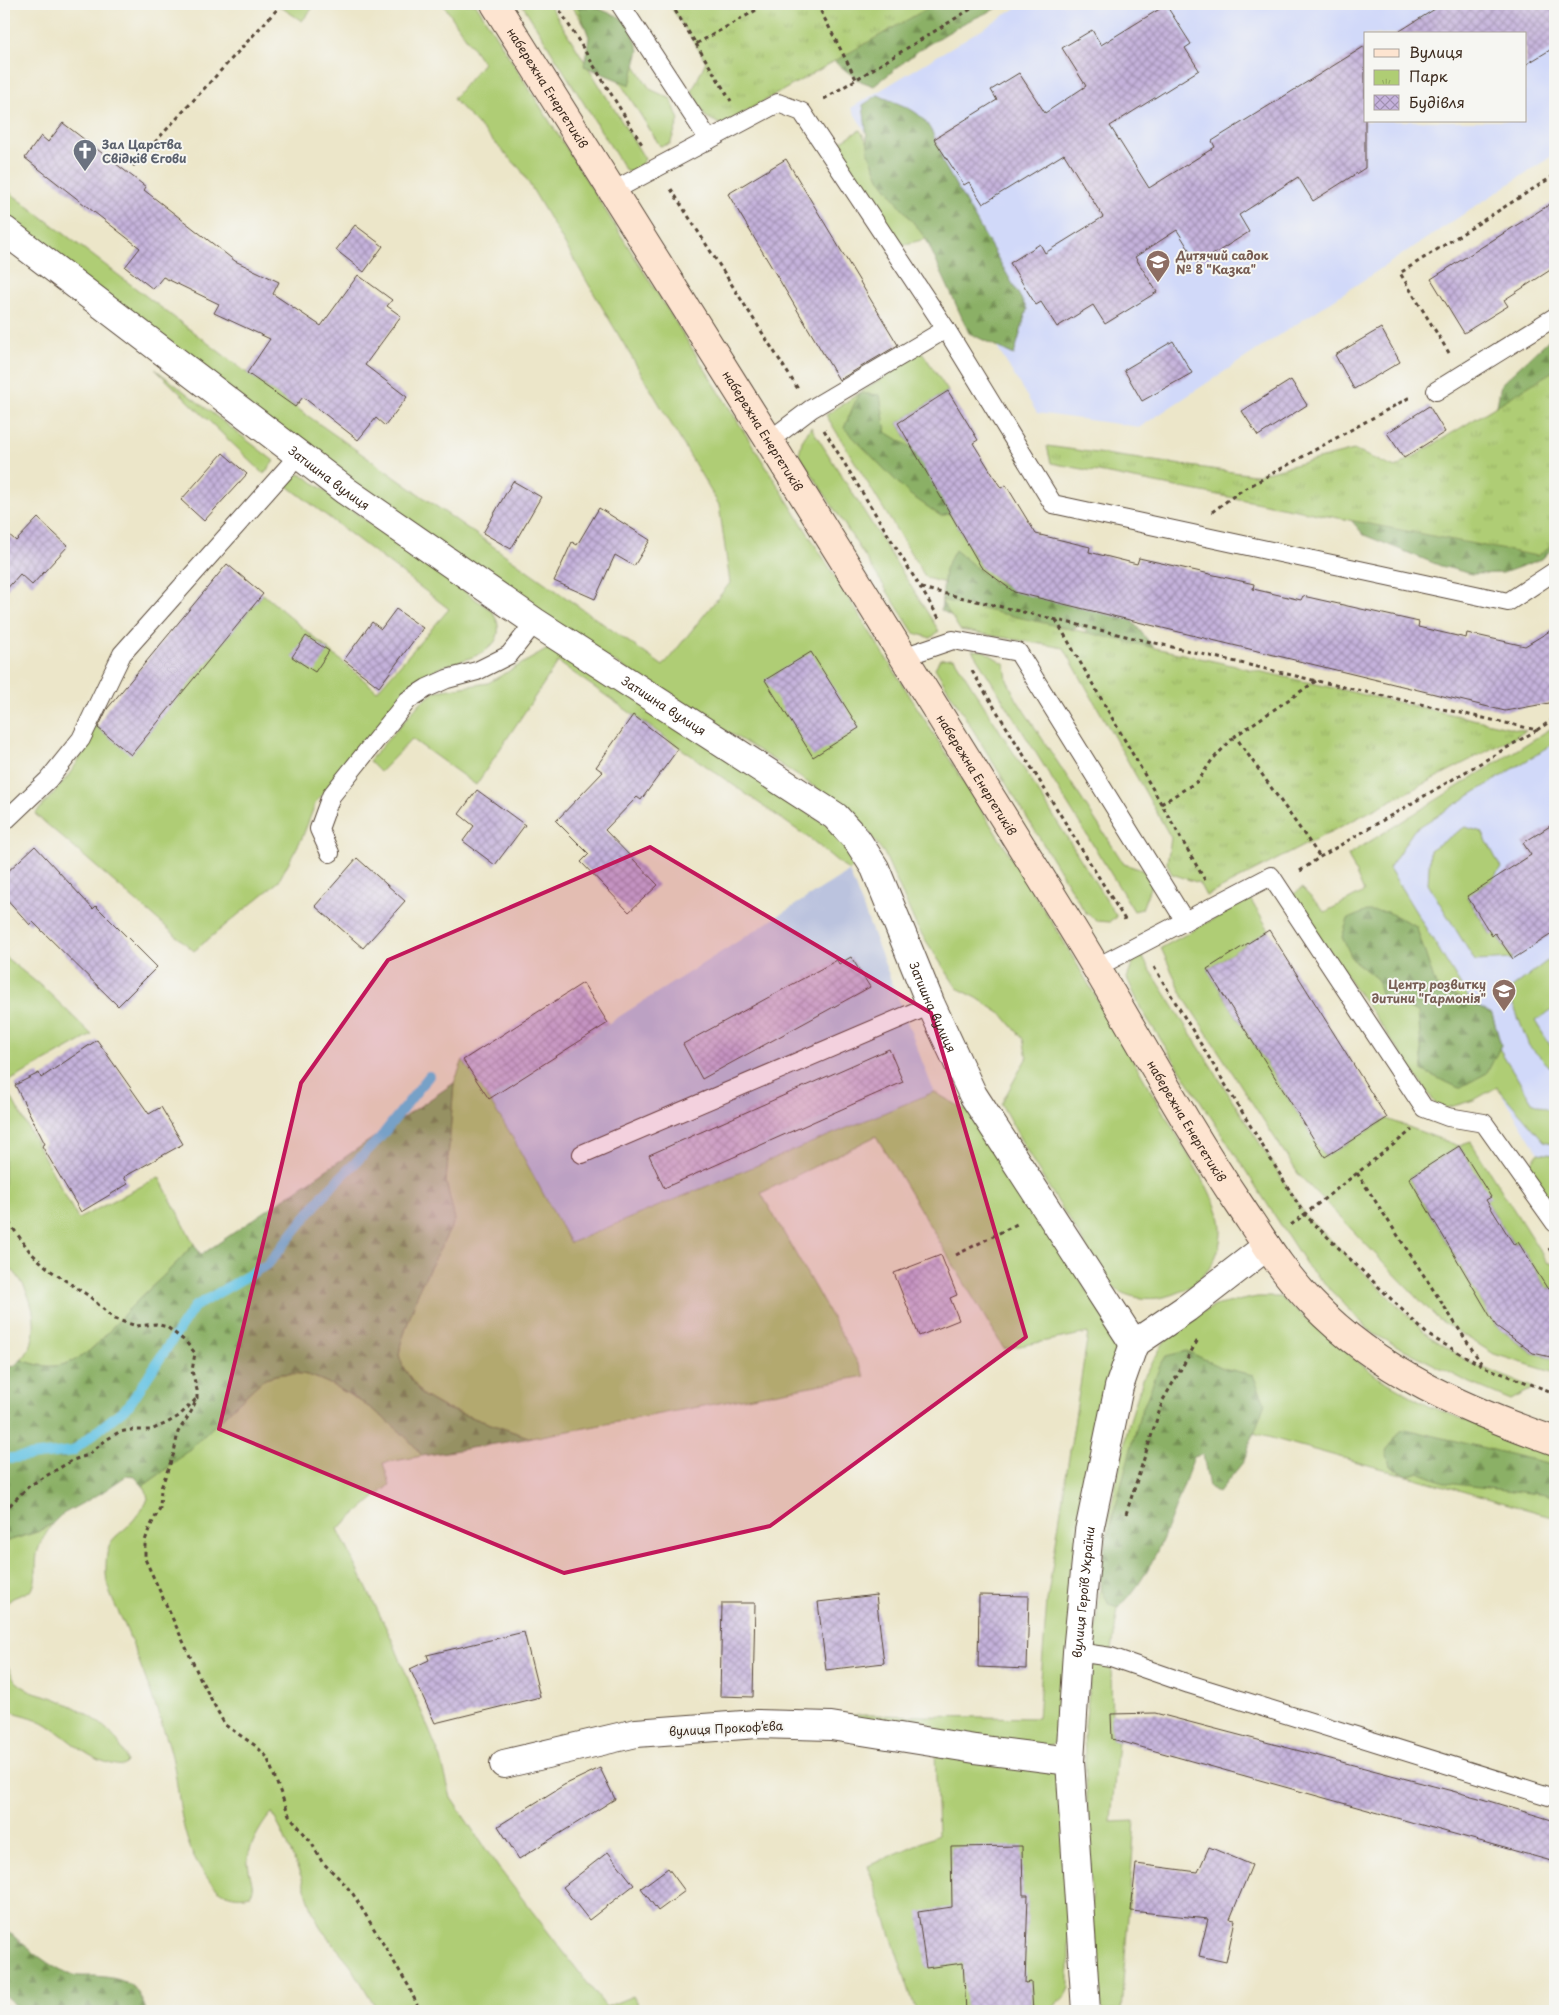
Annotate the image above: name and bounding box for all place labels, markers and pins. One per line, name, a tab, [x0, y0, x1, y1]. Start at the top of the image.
place label: Зал Царства Свідків Єгови	[101, 135, 187, 167]
church icon: Зал Царства Свідків Єгови	[72, 138, 98, 172]
place label: Дитячий садок № 8 "Казка"	[1175, 246, 1269, 278]
school or university icon: Дитячий садок № 8 "Казка"	[1145, 249, 1171, 283]
place label: Центр розвитку дитини "Гармонія"	[1372, 975, 1486, 1007]
school or university icon: Центр розвитку дитини "Гармонія"	[1491, 978, 1517, 1012]

